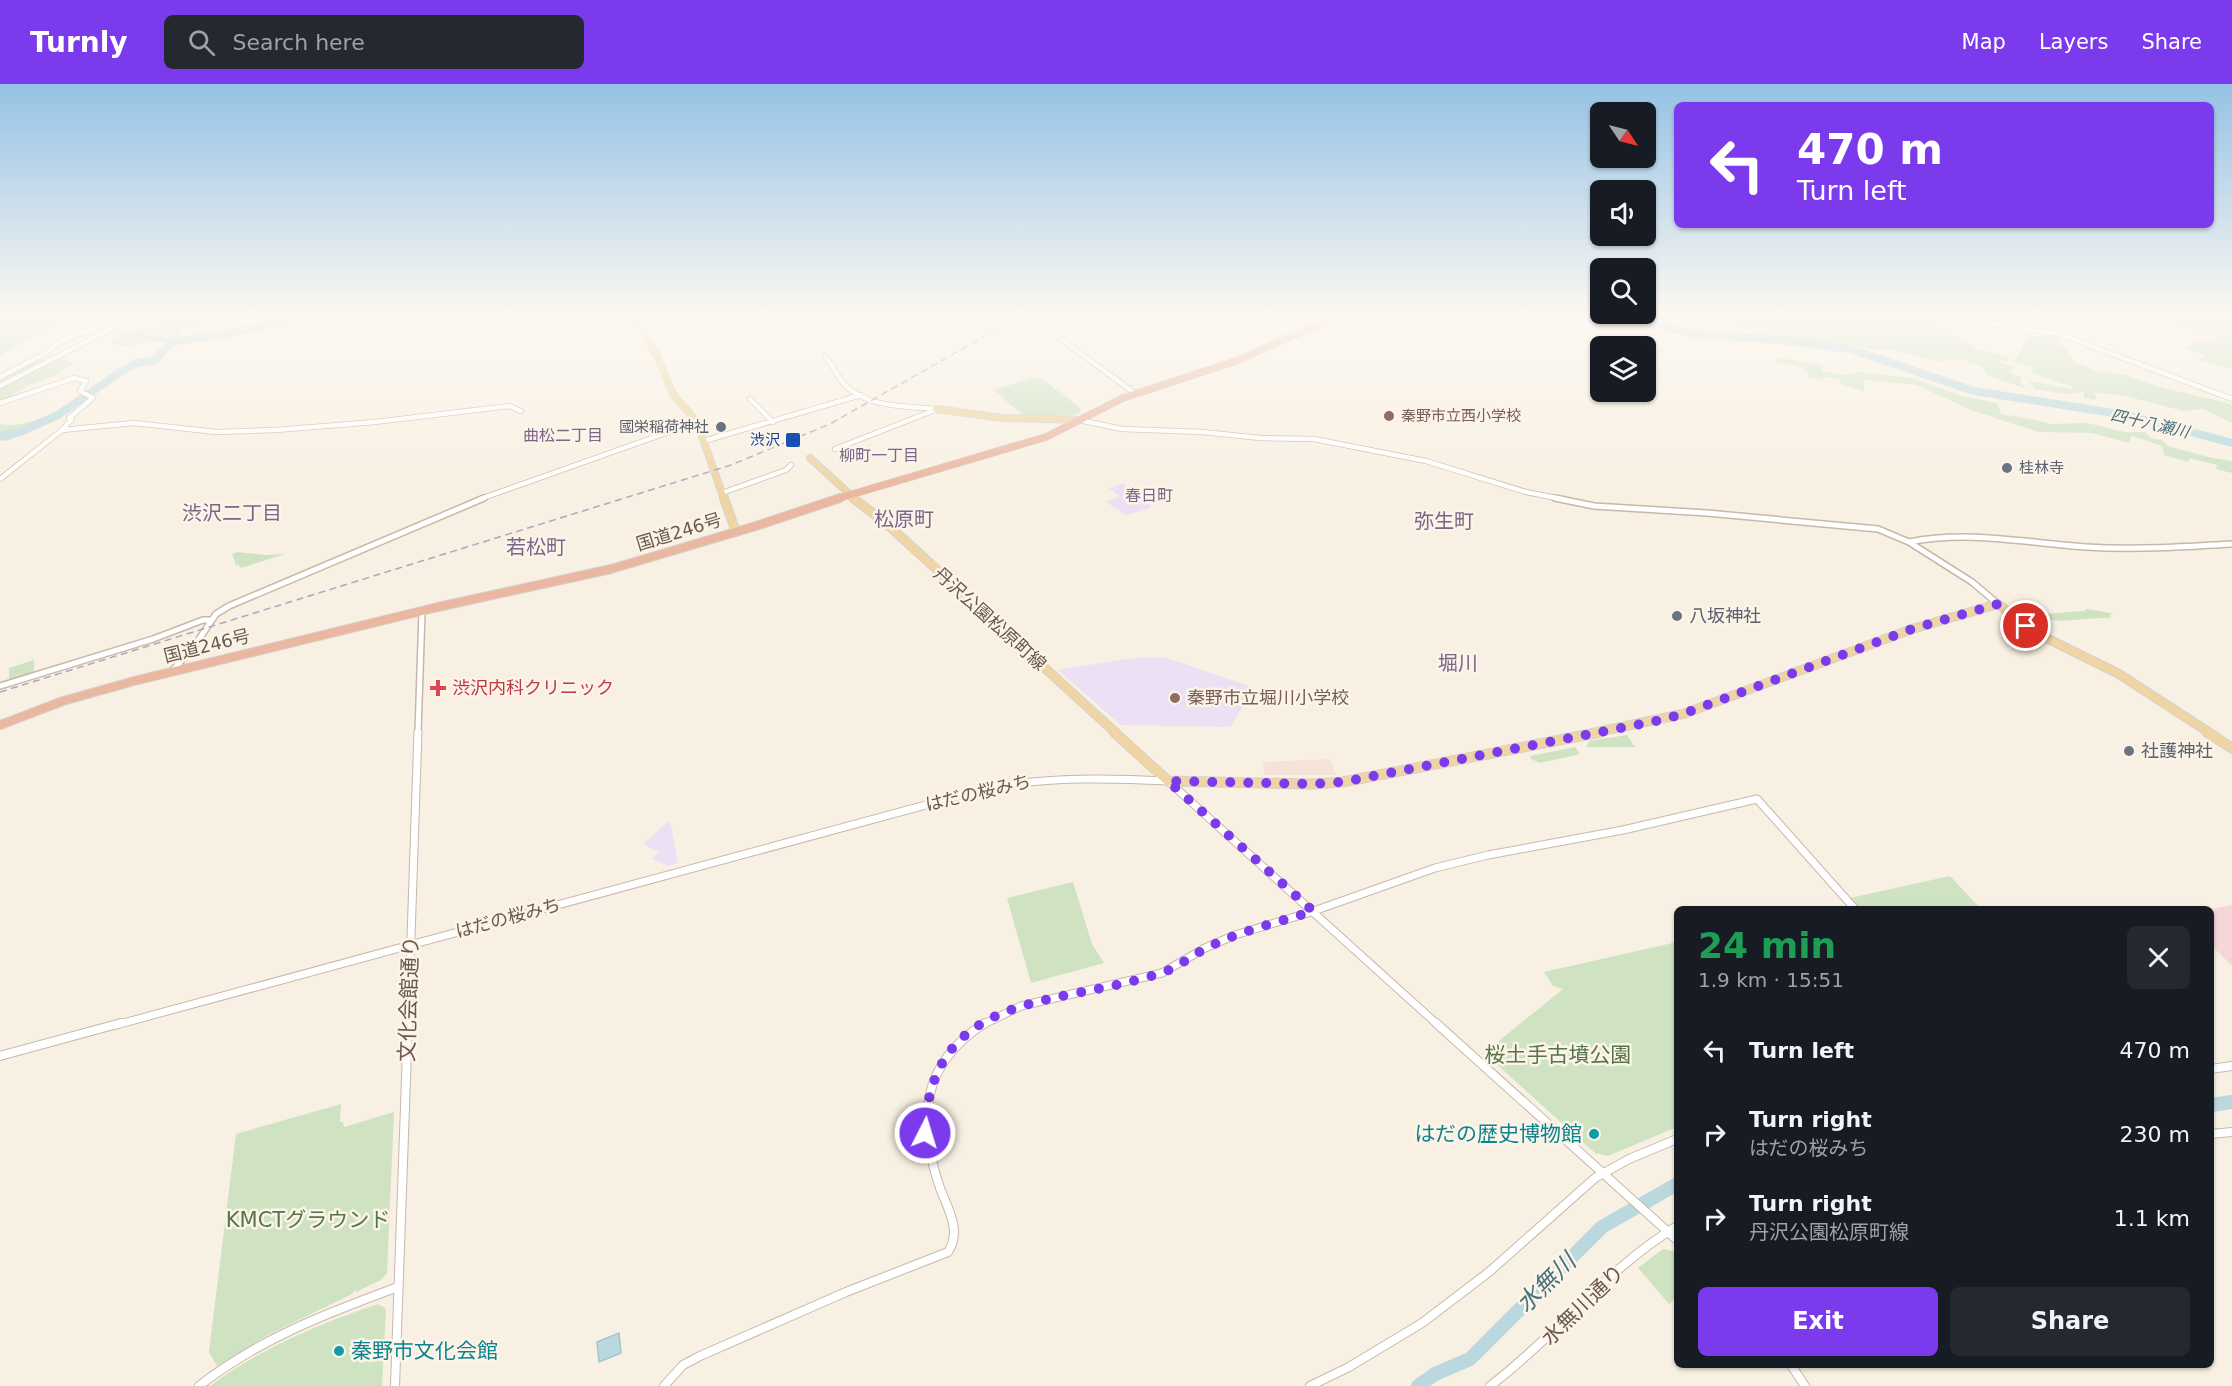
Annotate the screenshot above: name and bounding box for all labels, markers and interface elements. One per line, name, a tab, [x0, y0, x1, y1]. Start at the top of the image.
search box	[164, 15, 584, 69]
text: Turnly	[30, 26, 128, 59]
icon: search	[185, 26, 218, 59]
text: Search here	[233, 30, 365, 55]
text: Map	[1962, 30, 2006, 54]
text: Layers	[2039, 30, 2108, 54]
text: Share	[2141, 30, 2202, 54]
north arrow	[1590, 102, 1656, 168]
map controls	[1590, 102, 1656, 402]
text: 470 m	[1797, 125, 1943, 174]
icon: left	[1698, 126, 1776, 204]
text: Turn left	[1797, 175, 1907, 206]
button: sound	[1590, 180, 1656, 246]
button: search	[1590, 258, 1656, 324]
button: layers	[1590, 336, 1656, 402]
water label: 四十八瀬川	[2109, 405, 2193, 442]
place label: 秦野市立西小学校	[1401, 407, 1521, 425]
marker: 秦野市立西小学校	[1382, 409, 1396, 423]
place label: 國栄稲荷神社	[619, 418, 709, 436]
marker: 國栄稲荷神社	[714, 420, 728, 434]
district label: 曲松二丁目	[523, 426, 603, 445]
place label: 渋沢	[750, 431, 780, 449]
marker: 渋沢	[784, 431, 802, 449]
district label: 柳町一丁目	[839, 446, 919, 465]
place label: 桂林寺	[2019, 459, 2064, 477]
marker: 桂林寺	[2000, 461, 2014, 475]
district label: 春日町	[1125, 486, 1173, 505]
district label: 渋沢二丁目	[182, 501, 282, 525]
district label: 松原町	[874, 507, 934, 531]
street label: 国道246号	[634, 509, 724, 554]
district label: 弥生町	[1414, 509, 1474, 533]
district label: 若松町	[506, 535, 566, 559]
street label: 丹沢公園松原町線	[930, 563, 1051, 675]
pin	[2000, 600, 2051, 651]
place label: 八坂神社	[1689, 605, 1761, 626]
marker: 八坂神社	[1670, 609, 1684, 623]
icon: arrive	[2009, 609, 2042, 642]
street label: 国道246号	[161, 625, 252, 666]
district label: 堀川	[1438, 651, 1478, 675]
place label: 渋沢内科クリニック	[452, 677, 614, 698]
marker: 渋沢内科クリニック	[429, 679, 447, 697]
place label: 秦野市立堀川小学校	[1187, 687, 1349, 708]
marker: 秦野市立堀川小学校	[1168, 691, 1182, 705]
place label: 社護神社	[2141, 740, 2213, 761]
marker: 社護神社	[2122, 744, 2136, 758]
street label: はだの桜みち	[923, 770, 1033, 815]
street label: はだの桜みち	[453, 893, 563, 942]
text: 24 min	[1698, 925, 1836, 966]
button: close	[2127, 926, 2190, 989]
street label: 文化会館通り	[395, 936, 423, 1062]
text: 1.9 km · 15:51	[1698, 968, 1844, 992]
icon: left	[1698, 1034, 1731, 1067]
text: Turn left	[1749, 1038, 1854, 1063]
text: 470 m	[2120, 1038, 2190, 1063]
park label: 桜土手古墳公園	[1485, 1043, 1632, 1067]
position arrow	[893, 1101, 957, 1165]
text: Turn right	[1749, 1107, 1872, 1132]
icon: right	[1698, 1118, 1731, 1151]
place label: はだの歴史博物館	[1414, 1122, 1582, 1146]
text: 230 m	[2120, 1122, 2190, 1147]
marker: はだの歴史博物館	[1587, 1127, 1601, 1141]
text: はだの桜みち	[1749, 1136, 1869, 1160]
text: Turn right	[1749, 1191, 1872, 1216]
icon: right	[1698, 1202, 1731, 1235]
text: 1.1 km	[2114, 1206, 2190, 1231]
park label: KMCTグラウンド	[226, 1208, 390, 1232]
text: 丹沢公園松原町線	[1749, 1220, 1909, 1244]
water label: 水無川	[1511, 1246, 1583, 1318]
street label: 水無川通り	[1537, 1260, 1629, 1350]
button: Exit	[1698, 1287, 1938, 1356]
button: Share	[1950, 1287, 2190, 1356]
place label: 秦野市文化会館	[351, 1339, 498, 1363]
marker: 秦野市文化会館	[332, 1344, 346, 1358]

